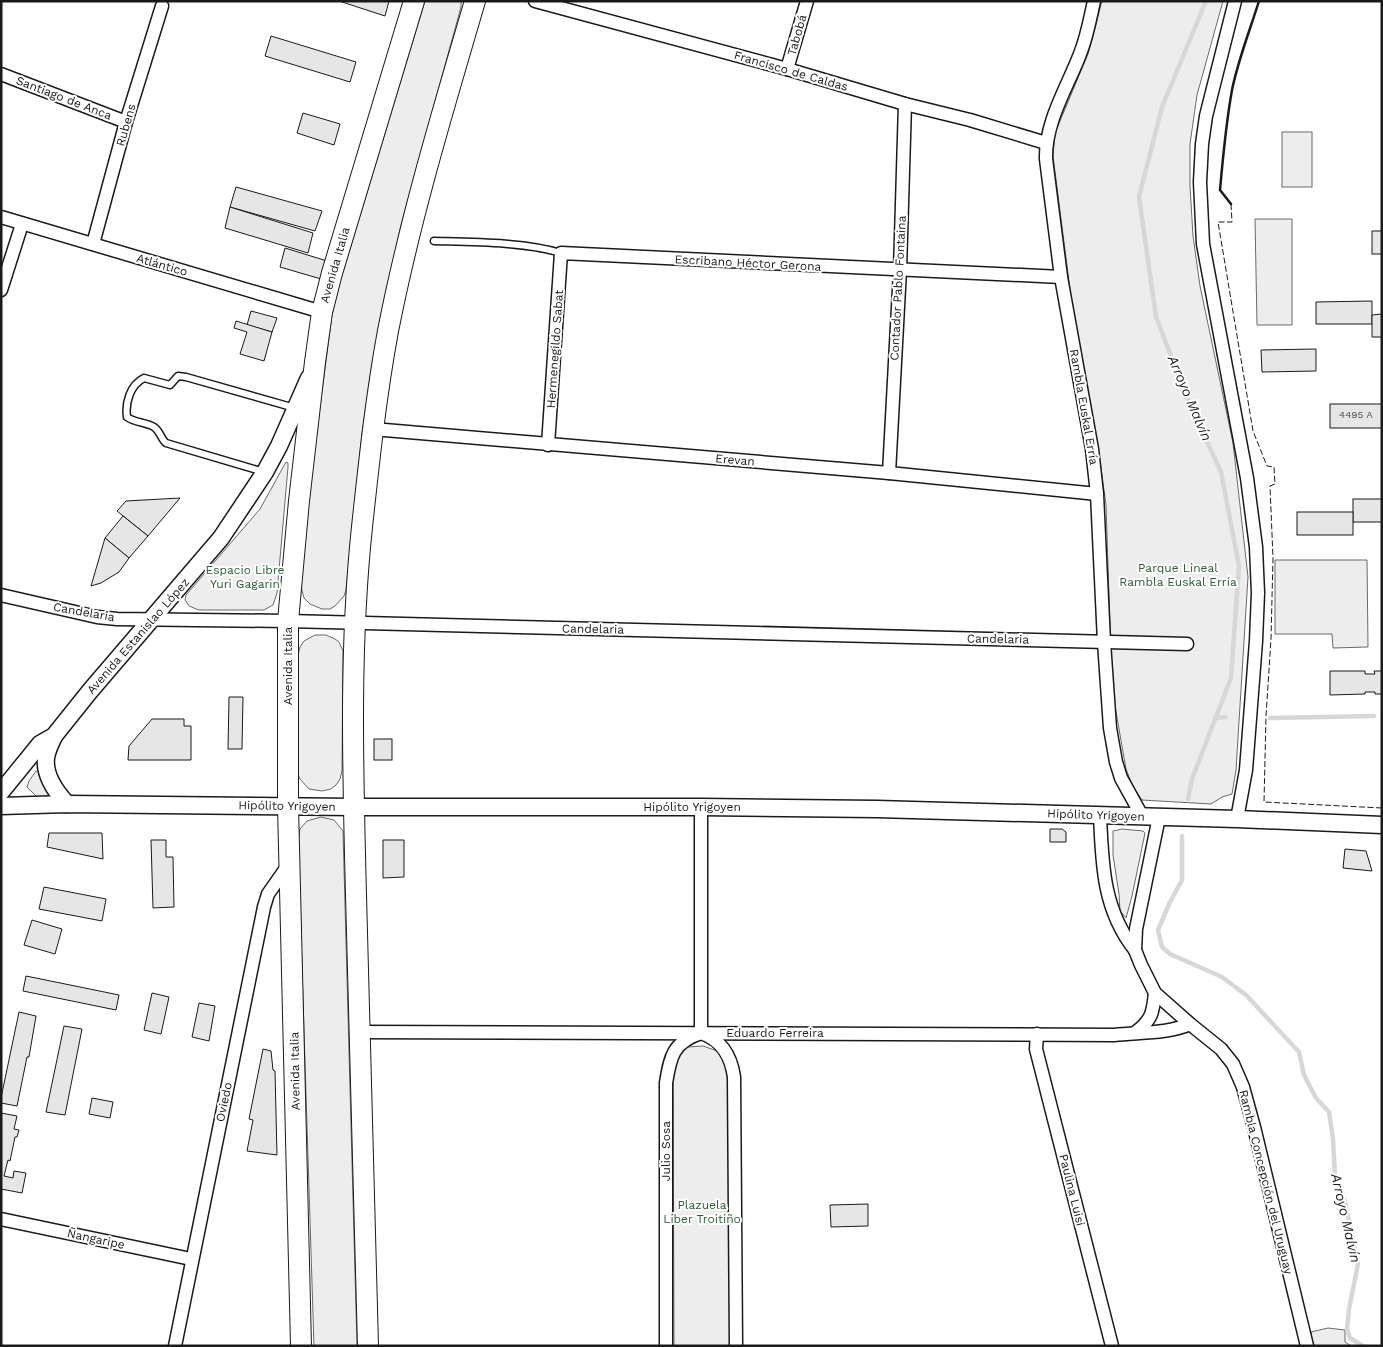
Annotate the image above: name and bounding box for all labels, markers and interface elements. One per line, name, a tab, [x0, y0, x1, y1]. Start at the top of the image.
street label: Tabobá	[785, 13, 810, 57]
street label: Francisco de Caldas	[732, 48, 850, 94]
street label: Santiago de Anca	[14, 73, 114, 123]
street label: Rubens	[113, 102, 139, 148]
street label: Contador Pablo Fontaina	[887, 215, 909, 361]
street label: Avenida Italia	[317, 225, 353, 305]
street label: Atlántico	[135, 251, 189, 279]
street label: Escribano Héctor Gerona	[674, 252, 822, 274]
street label: Hermenegildo Sabat	[544, 289, 566, 409]
street label: Rambla Euskal Erría	[1067, 348, 1101, 466]
water label: Arroyo Malvín	[1164, 352, 1215, 443]
house number: 4495 A	[1339, 409, 1373, 420]
street label: Erevan	[715, 451, 755, 469]
park label: Parque Lineal Rambla Euskal Erría	[1119, 561, 1237, 589]
park label: Espacio Libre Yuri Gagarin	[205, 563, 285, 591]
street label: Avenida Estanislao López	[84, 575, 192, 697]
street label: Candelaria	[52, 600, 116, 624]
street label: Candelaria	[562, 621, 624, 637]
street label: Avenida Italia	[281, 627, 295, 705]
street label: Candelaria	[967, 631, 1029, 647]
street label: Hipólito Yrigoyen	[238, 798, 336, 814]
street label: Hipólito Yrigoyen	[643, 800, 741, 814]
street label: Hipólito Yrigoyen	[1047, 806, 1145, 824]
street label: Eduardo Ferreira	[726, 1026, 824, 1040]
street label: Avenida Italia	[287, 1031, 303, 1110]
street label: Oviedo	[213, 1081, 235, 1123]
street label: Rambla Concepción del Uruguay	[1236, 1088, 1296, 1276]
street label: Julio Sosa	[659, 1121, 673, 1181]
street label: Paulina Luisi	[1056, 1153, 1088, 1227]
water label: Arroyo Malvín	[1328, 1171, 1364, 1264]
park label: Plazuela Liber Troitiño	[663, 1198, 741, 1226]
street label: Ñangaripe	[66, 1226, 126, 1252]

